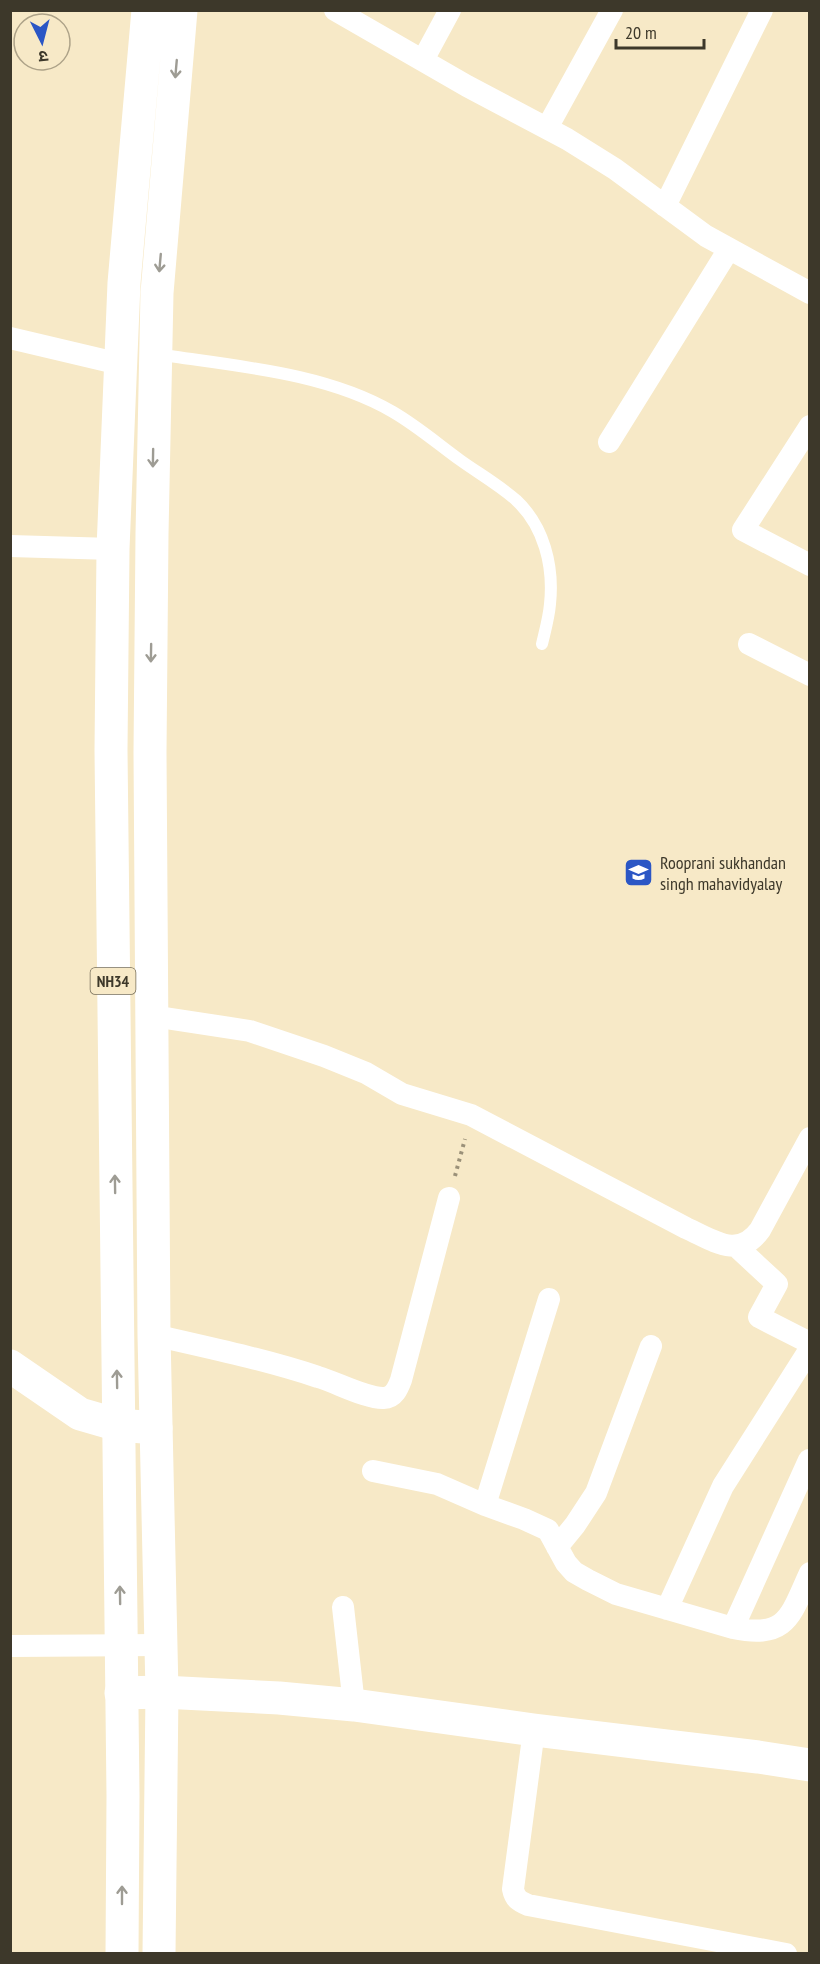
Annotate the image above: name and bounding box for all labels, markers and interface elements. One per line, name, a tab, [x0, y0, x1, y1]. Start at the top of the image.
north arrow	[12, 12, 72, 72]
scale bar	[616, 12, 704, 50]
text: 20 m	[625, 21, 657, 44]
text: उ	[37, 46, 49, 67]
one-way arrow	[170, 58, 181, 78]
one-way arrow	[154, 253, 165, 273]
one-way arrow	[147, 447, 159, 467]
one-way arrow	[145, 642, 156, 662]
place label: Rooprani sukhandan singh mahavidyalay	[660, 851, 786, 895]
school or university icon: Rooprani sukhandan singh mahavidyalay	[623, 856, 655, 888]
road number: NH34	[90, 968, 136, 994]
one-way arrow	[109, 1175, 121, 1195]
one-way arrow	[111, 1370, 123, 1390]
one-way arrow	[114, 1586, 126, 1606]
one-way arrow	[117, 1886, 128, 1906]

